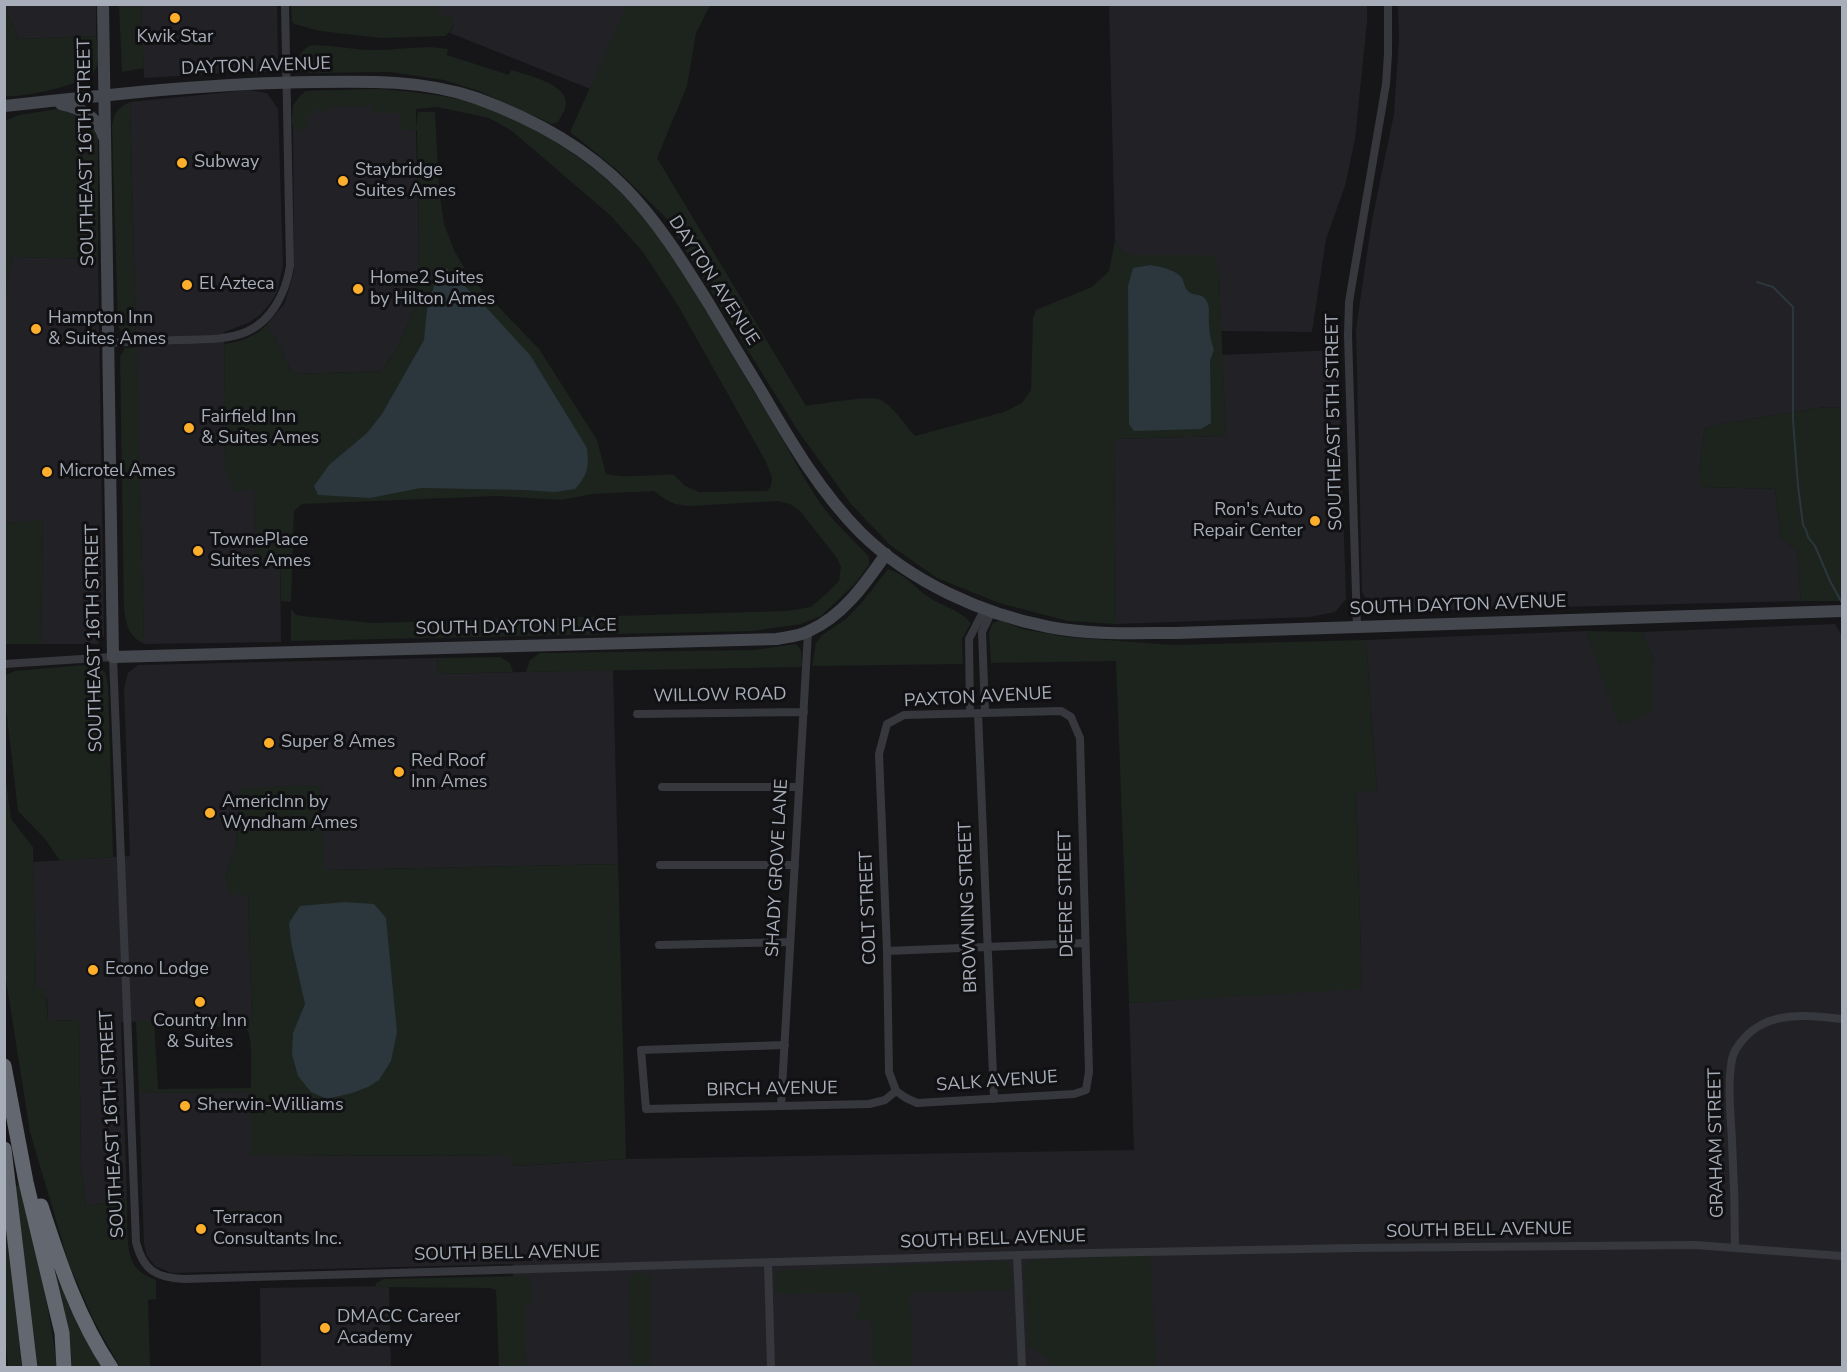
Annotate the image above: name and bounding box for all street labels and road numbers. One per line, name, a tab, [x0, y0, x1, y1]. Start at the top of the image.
street label: SOUTHEAST 16TH STREET	[74, 38, 100, 266]
street label: DAYTON AVENUE	[181, 54, 331, 80]
street label: DAYTON AVENUE	[663, 212, 763, 350]
street label: SOUTHEAST 5TH STREET	[1322, 313, 1348, 531]
street label: SOUTHEAST 16TH STREET	[82, 524, 108, 752]
street label: SOUTH DAYTON AVENUE	[1349, 591, 1567, 621]
street label: SOUTH DAYTON PLACE	[415, 615, 617, 641]
street label: PAXTON AVENUE	[903, 683, 1053, 713]
street label: WILLOW ROAD	[653, 684, 787, 708]
street label: SHADY GROVE LANE	[763, 778, 793, 958]
street label: BROWNING STREET	[955, 821, 983, 993]
street label: DEERE STREET	[1055, 830, 1079, 958]
street label: COLT STREET	[856, 851, 882, 965]
street label: SOUTHEAST 16TH STREET	[96, 1010, 130, 1238]
street label: SALK AVENUE	[936, 1067, 1058, 1097]
street label: GRAHAM STREET	[1705, 1068, 1729, 1218]
street label: BIRCH AVENUE	[706, 1078, 838, 1102]
street label: SOUTH BELL AVENUE	[1386, 1219, 1572, 1243]
street label: SOUTH BELL AVENUE	[900, 1226, 1086, 1254]
street label: SOUTH BELL AVENUE	[414, 1242, 600, 1266]

